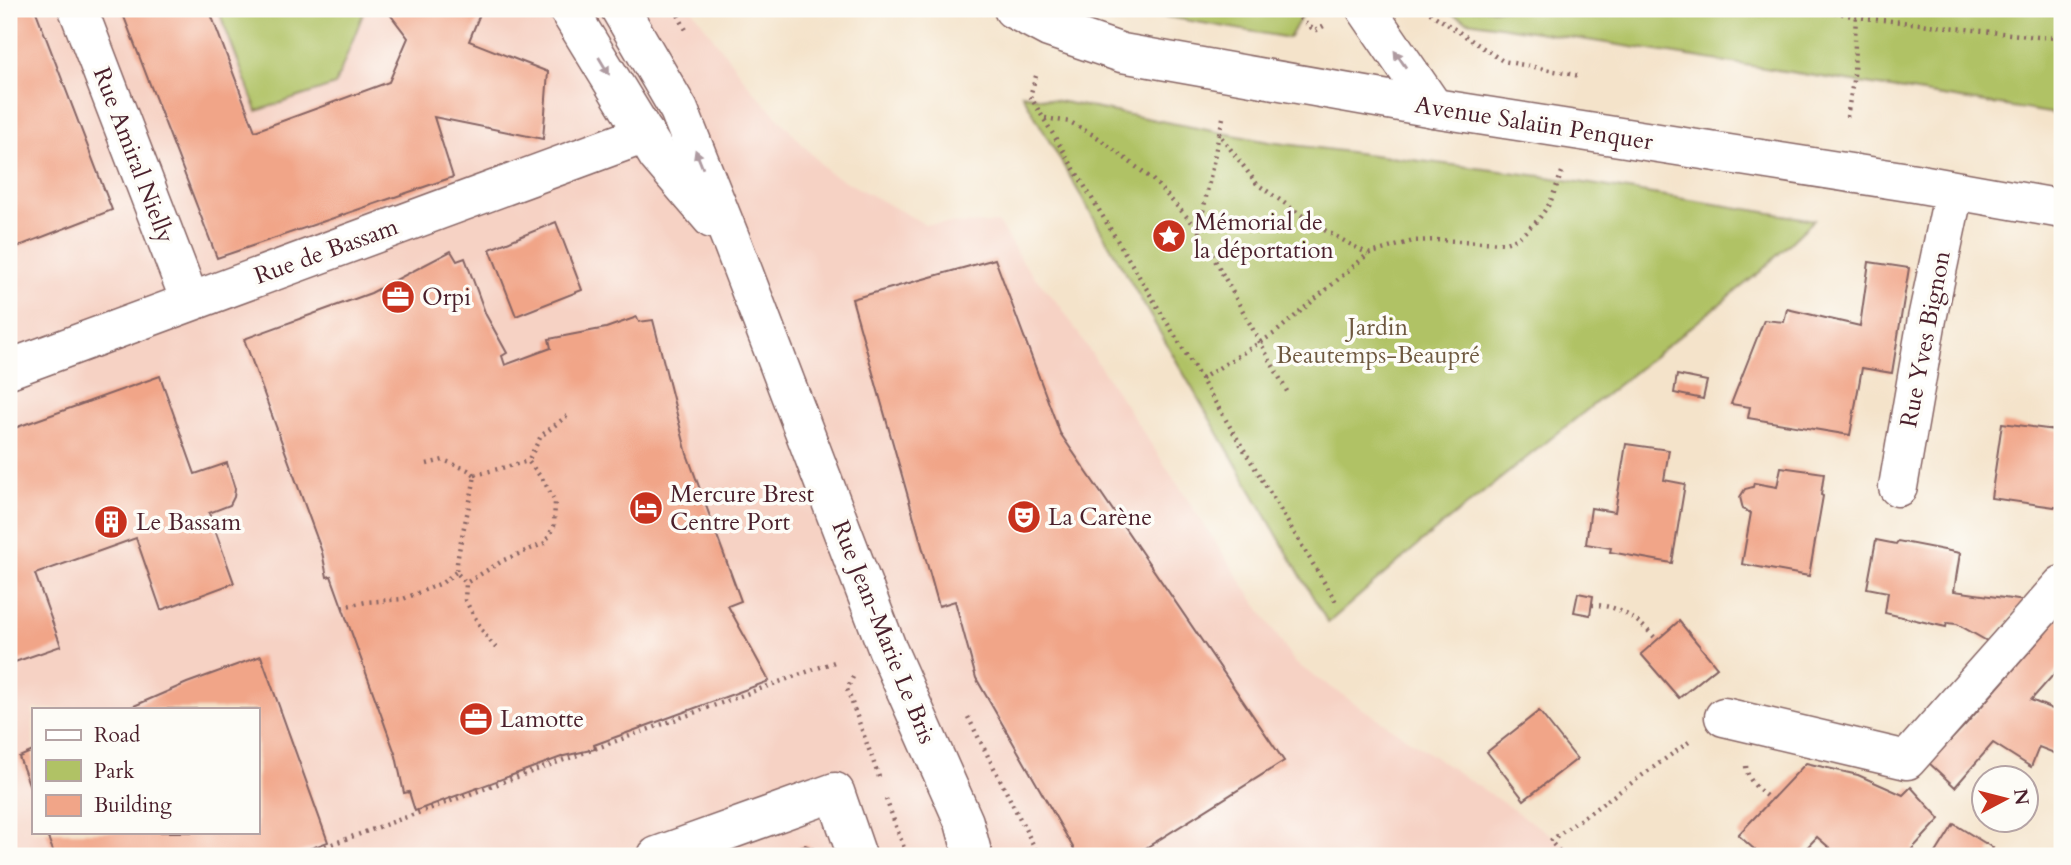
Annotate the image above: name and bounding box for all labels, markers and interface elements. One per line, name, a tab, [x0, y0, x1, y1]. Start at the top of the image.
one-way arrow	[1394, 49, 1407, 68]
one-way arrow	[597, 57, 610, 76]
street label: Rue Amiral Nielly	[85, 62, 182, 248]
street label: Avenue Salaün Penquer	[1412, 88, 1656, 159]
one-way arrow	[693, 148, 704, 169]
place label: Mémorial de la déportation	[1194, 206, 1334, 267]
street label: Rue de Bassam	[250, 210, 403, 293]
place icon: Mémorial de la déportation	[1150, 217, 1188, 255]
street label: Rue Yves Bignon	[1892, 248, 1959, 430]
office icon: Orpi	[379, 278, 417, 316]
place label: Orpi	[422, 281, 471, 314]
park label: Jardin Beautemps-Beaupré	[1276, 311, 1480, 372]
place label: Mercure Brest Centre Port	[670, 478, 814, 539]
hotel icon: Mercure Brest Centre Port	[627, 489, 665, 527]
theatre icon: La Carène	[1005, 498, 1043, 536]
place label: La Carène	[1048, 501, 1152, 534]
building icon: Le Bassam	[92, 503, 130, 541]
place label: Le Bassam	[136, 506, 242, 539]
street label: Rue Jean-Marie Le Bris	[824, 515, 943, 749]
office icon: Lamotte	[457, 700, 495, 738]
place label: Lamotte	[500, 703, 584, 736]
legend	[32, 708, 259, 834]
text: Road	[94, 721, 140, 750]
text: Park	[94, 757, 135, 786]
north arrow	[1969, 764, 2039, 834]
text: N	[2007, 787, 2035, 807]
text: Building	[94, 791, 172, 820]

